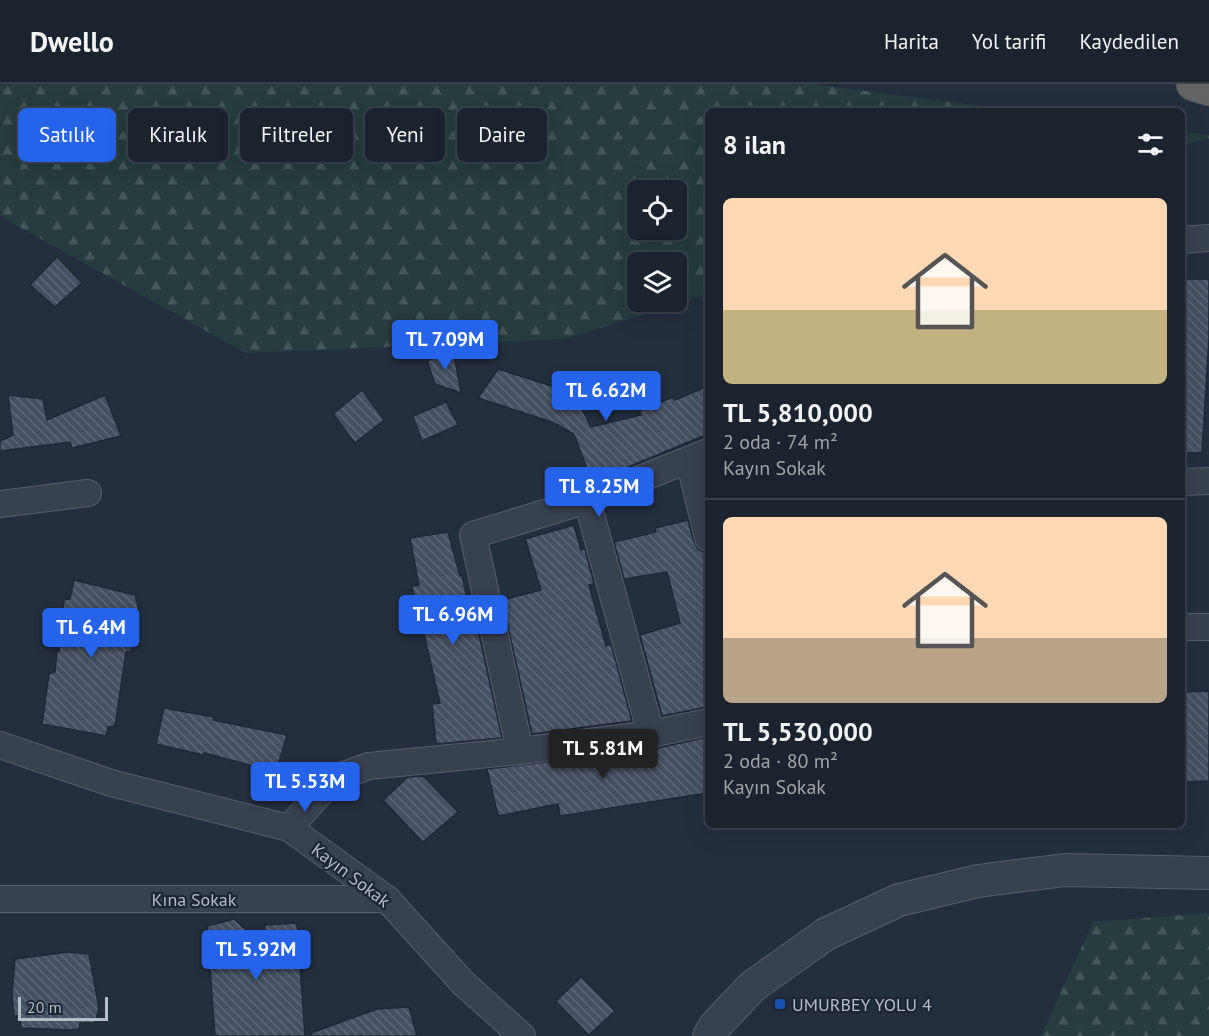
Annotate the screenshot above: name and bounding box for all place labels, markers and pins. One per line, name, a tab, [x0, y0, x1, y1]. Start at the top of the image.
pin: TL 7.09M	[383, 320, 507, 371]
pin: TL 6.62M	[544, 371, 668, 422]
pin: TL 8.25M	[537, 467, 661, 518]
pin: TL 6.96M	[391, 595, 515, 646]
pin: TL 6.4M	[36, 608, 146, 659]
pin: TL 5.81M	[541, 729, 665, 780]
pin: TL 5.53M	[243, 762, 367, 813]
pin: TL 5.92M	[194, 930, 318, 981]
place label: UMURBEY YOLU 4	[792, 993, 932, 1016]
marker: UMURBEY YOLU 4	[773, 997, 787, 1011]

